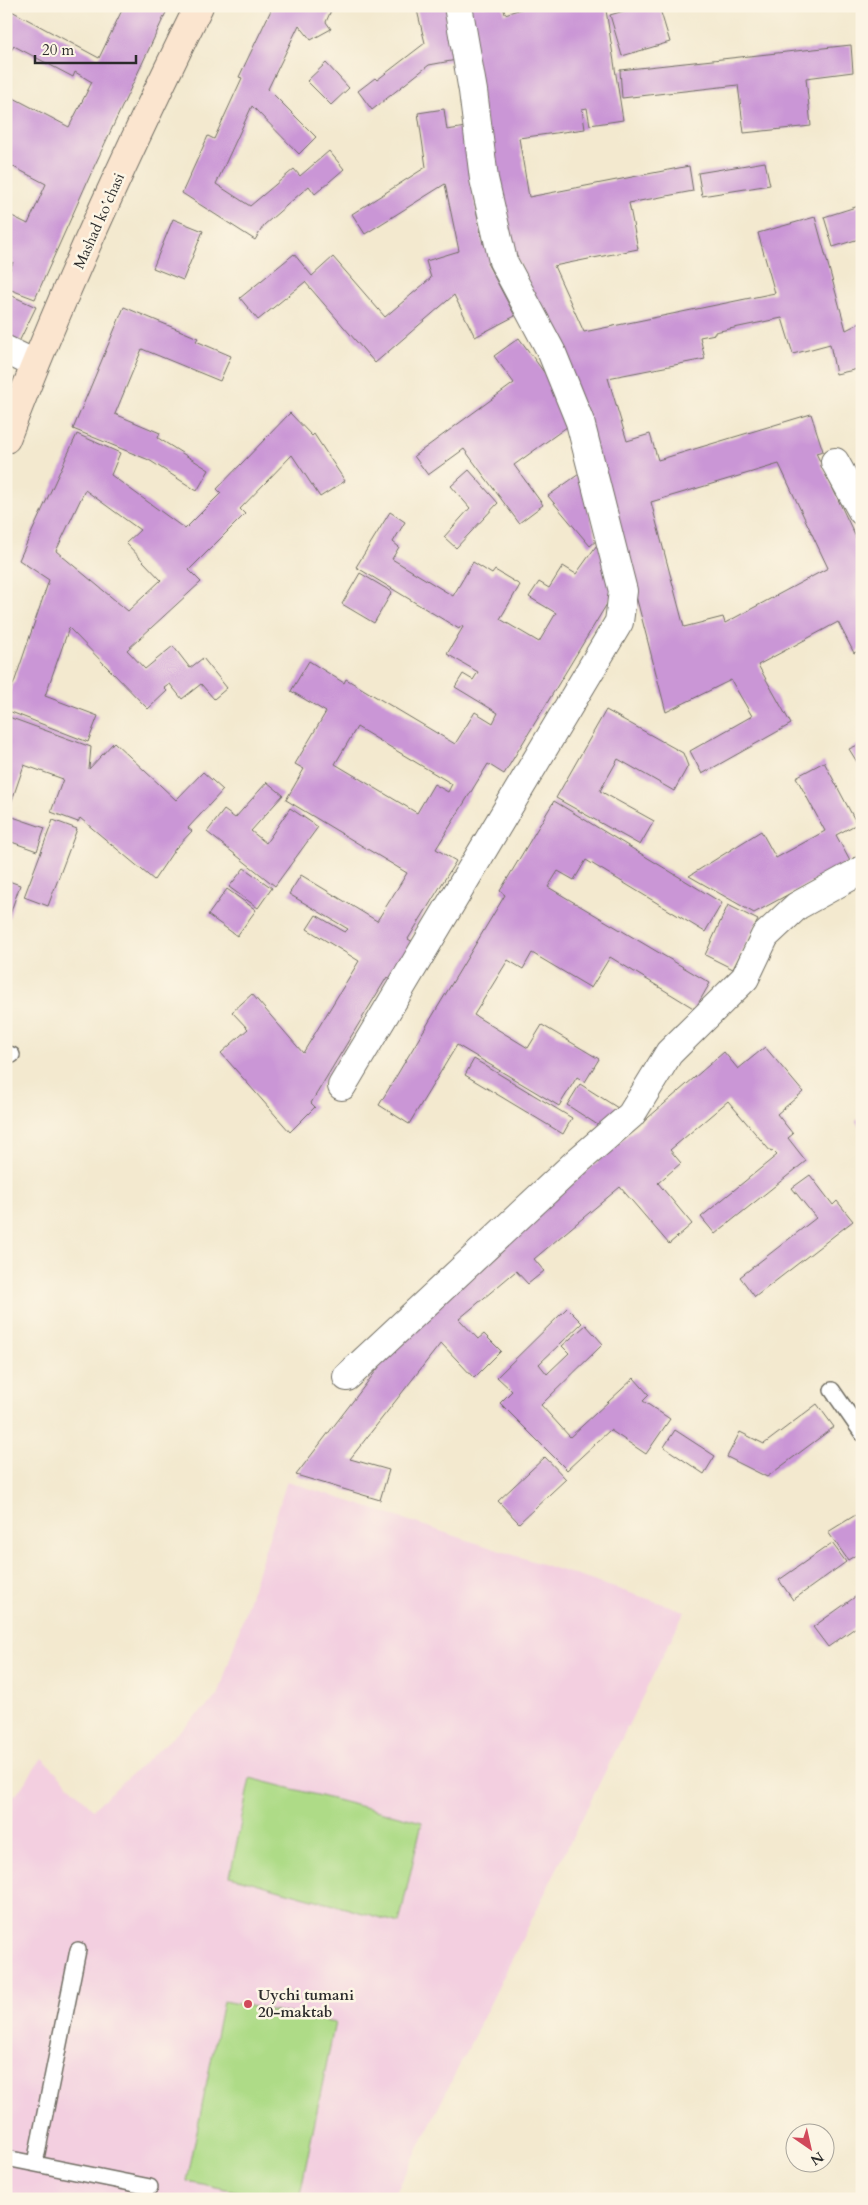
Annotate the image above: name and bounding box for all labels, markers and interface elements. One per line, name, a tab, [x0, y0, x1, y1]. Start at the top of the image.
scale bar	[35, 32, 136, 64]
text: 20 m	[42, 40, 74, 60]
street label: Mashad koʻchasi	[69, 170, 129, 272]
place label: Uychi tumani 20-maktab	[258, 1985, 354, 2022]
marker: Uychi tumani 20-maktab	[242, 1998, 254, 2010]
north arrow	[786, 2122, 836, 2172]
text: N	[807, 2147, 827, 2170]

